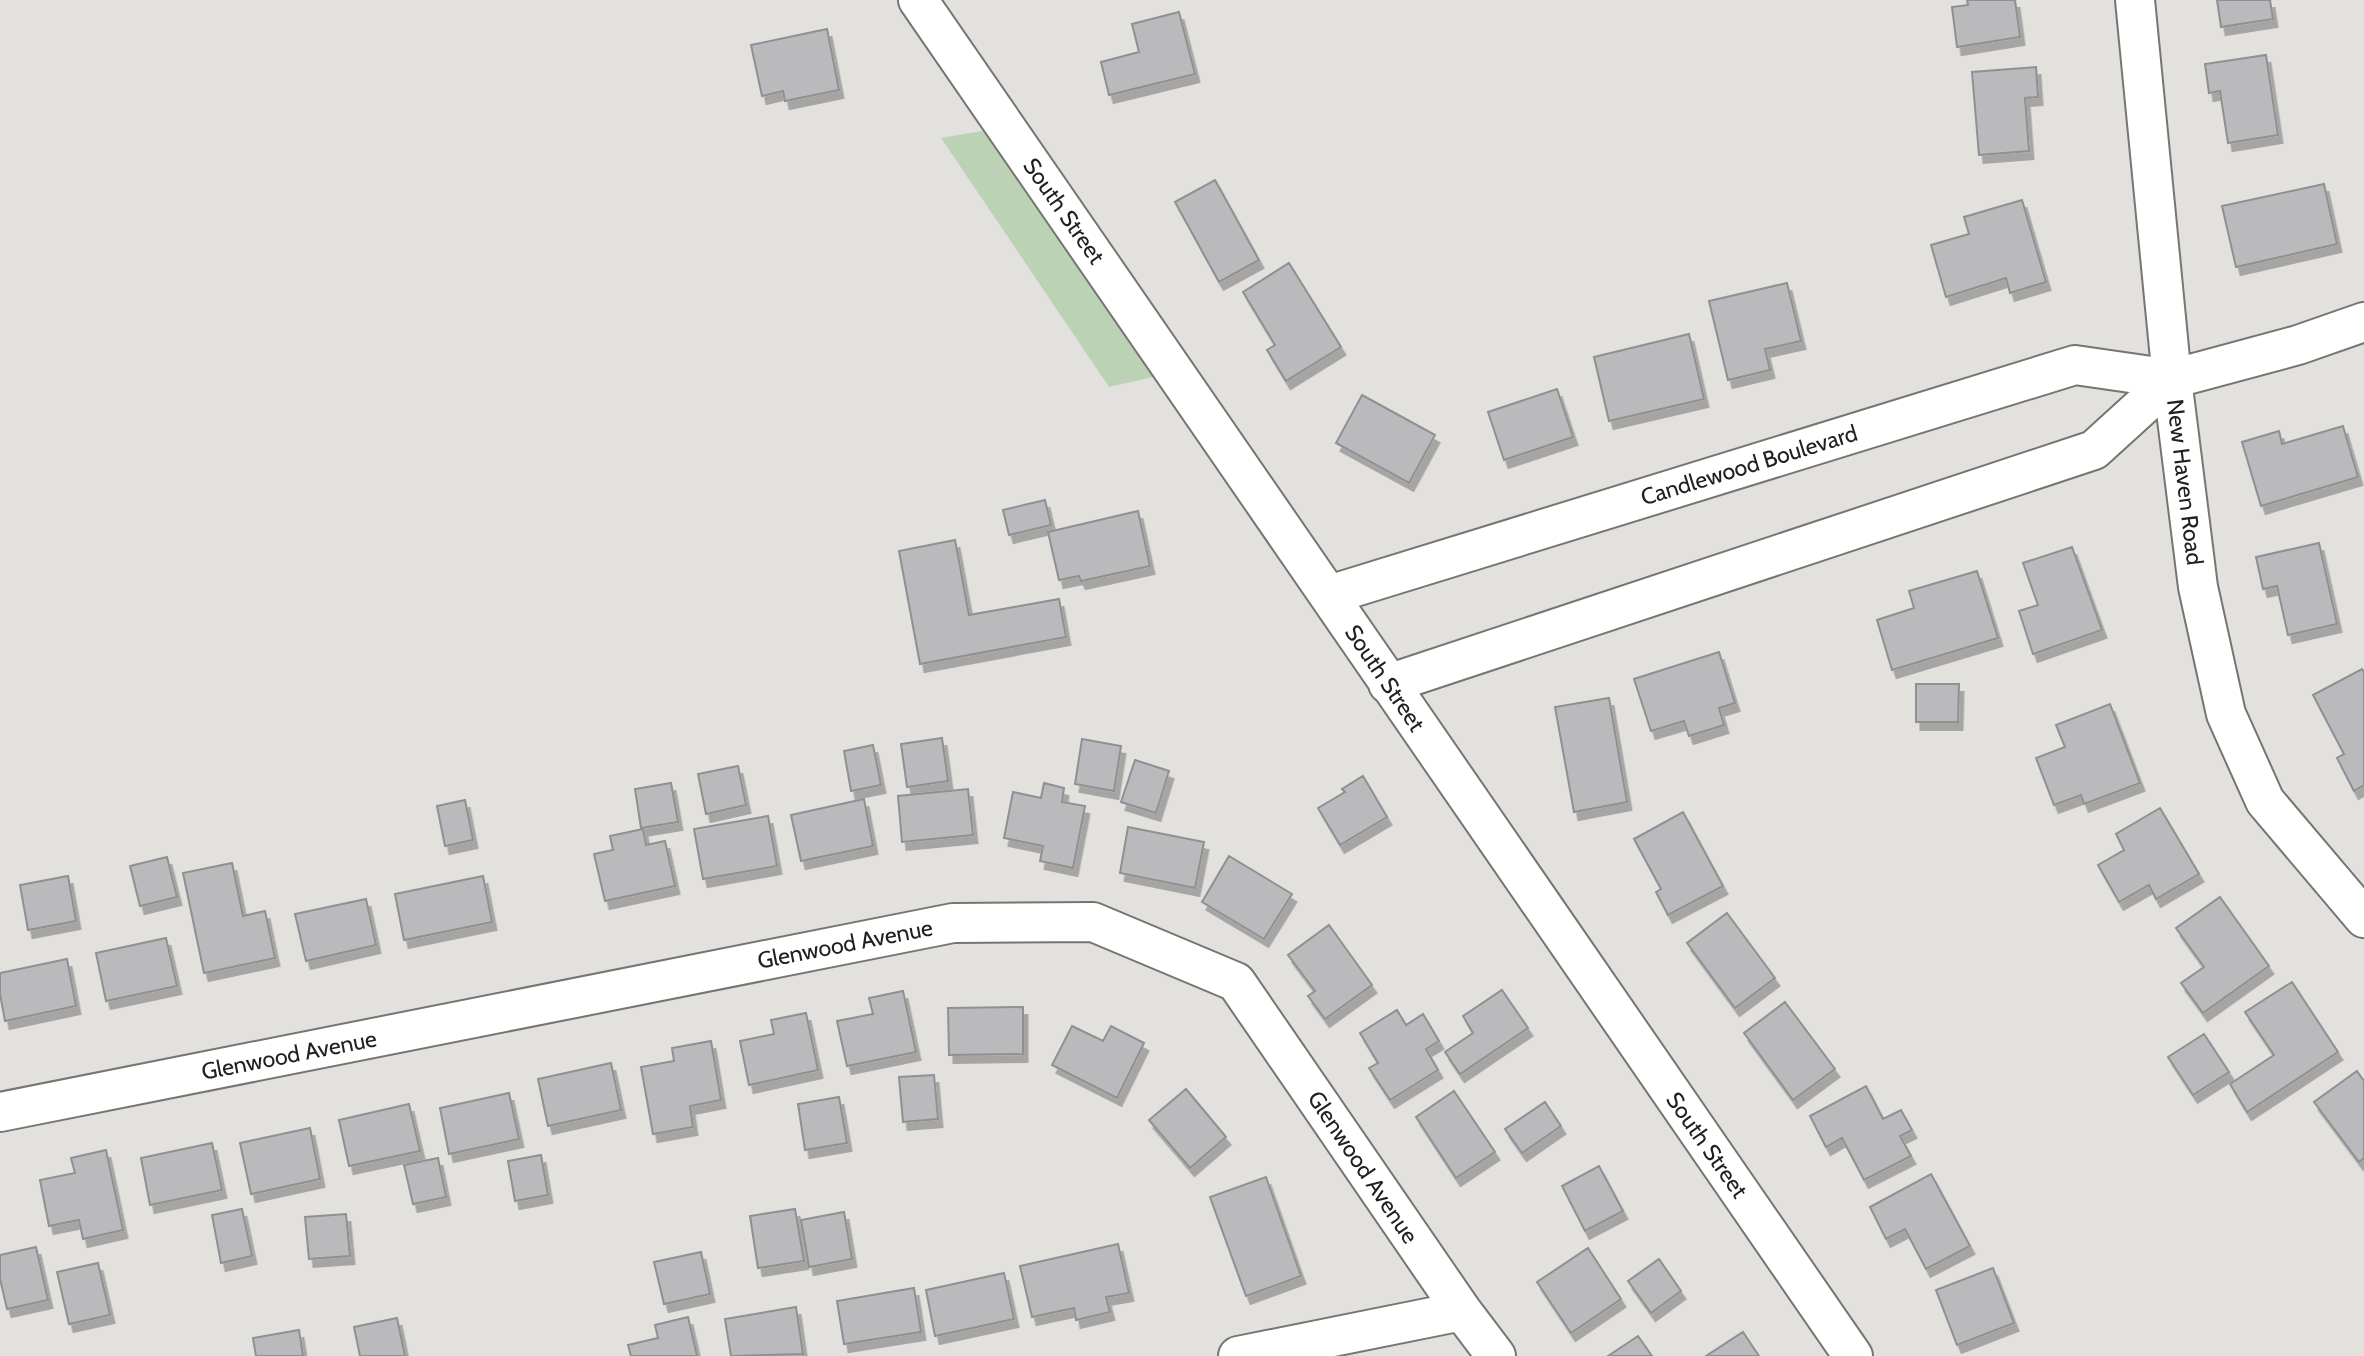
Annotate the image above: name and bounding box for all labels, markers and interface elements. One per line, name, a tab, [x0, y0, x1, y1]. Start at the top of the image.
street label: South Street	[1017, 153, 1111, 269]
street label: New Haven Road	[2161, 397, 2209, 567]
street label: Candlewood Boulevard	[1637, 419, 1861, 511]
street label: South Street	[1339, 619, 1431, 737]
street label: Glenwood Avenue	[755, 913, 935, 975]
street label: Glenwood Avenue	[199, 1024, 379, 1086]
street label: Glenwood Avenue	[1302, 1085, 1424, 1249]
street label: South Street	[1660, 1087, 1754, 1203]

